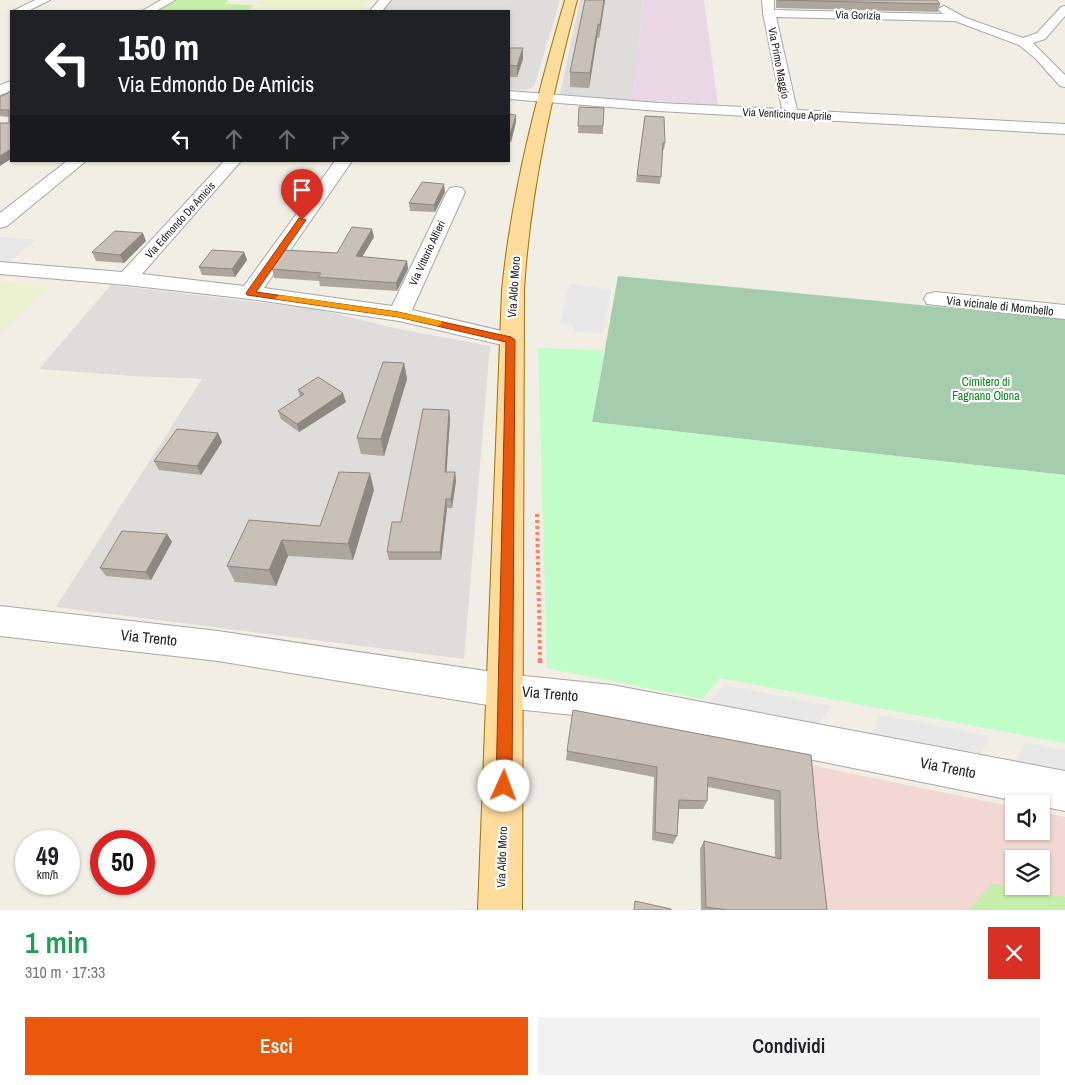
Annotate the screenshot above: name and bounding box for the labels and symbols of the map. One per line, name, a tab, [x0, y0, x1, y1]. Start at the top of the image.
street label: Via Gorizia	[835, 7, 881, 23]
street label: Via Primo Maggio	[765, 26, 793, 100]
street label: Via Venticinque Aprile	[742, 105, 832, 123]
pin	[281, 169, 323, 220]
street label: Via Edmondo De Amicis	[142, 178, 218, 261]
street label: Via Vittorio Alfieri	[406, 218, 448, 288]
street label: Via Aldo Moro	[504, 256, 524, 318]
street label: Via vicinale di Mombello	[946, 292, 1054, 320]
park label: Cimitero di Fagnano Olona	[952, 374, 1020, 404]
street label: Via Trento	[120, 624, 178, 651]
street label: Via Trento	[521, 681, 579, 706]
street label: Via Trento	[918, 752, 978, 783]
position arrow	[477, 759, 529, 811]
street label: Via Aldo Moro	[493, 826, 511, 888]
speed limit sign: 50	[90, 830, 155, 895]

